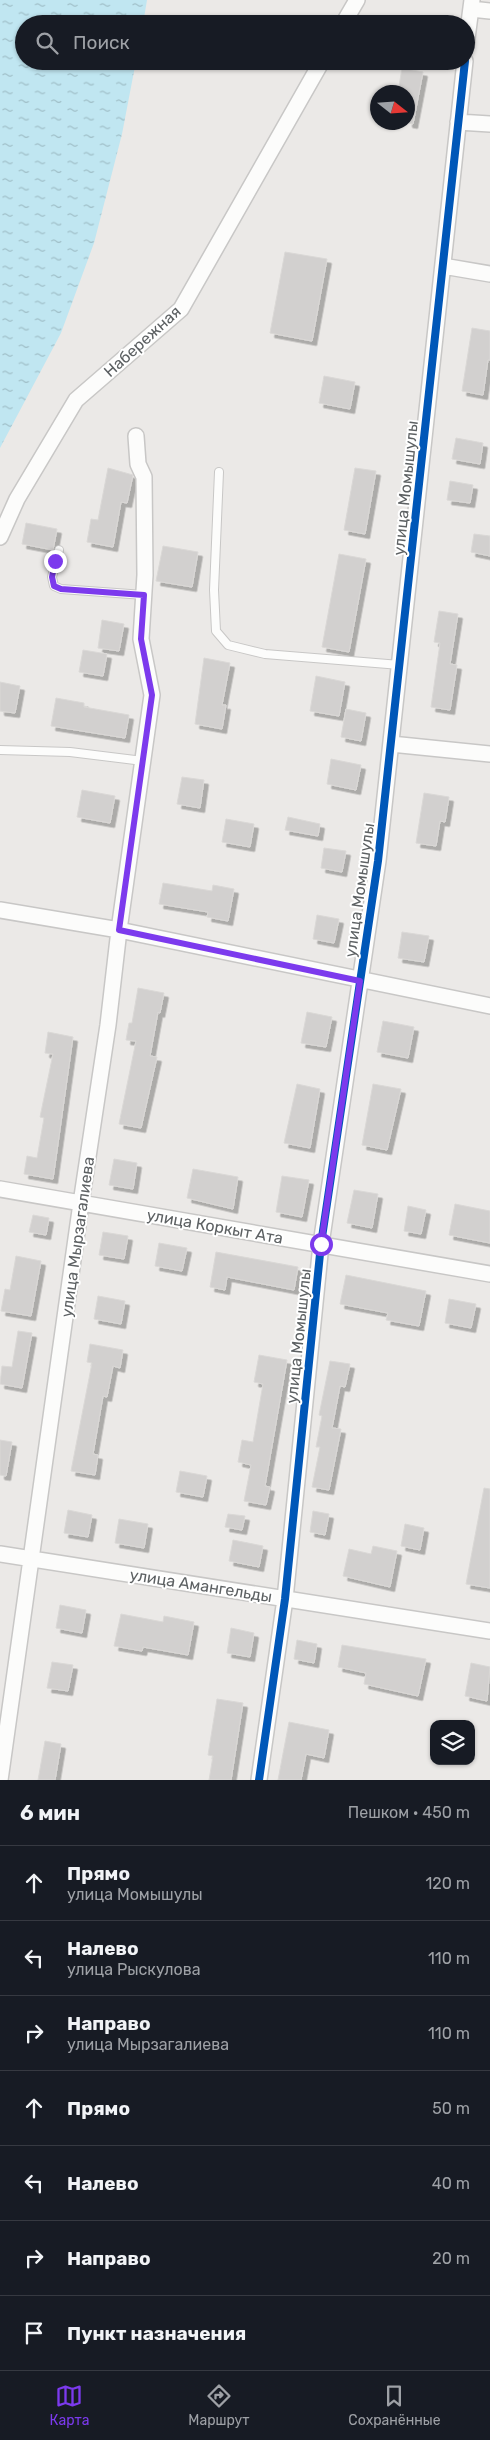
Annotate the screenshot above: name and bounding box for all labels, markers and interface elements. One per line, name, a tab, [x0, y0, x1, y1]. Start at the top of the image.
search box	[15, 15, 475, 70]
icon: search	[33, 29, 61, 57]
text: Поиск	[73, 31, 130, 54]
north arrow	[370, 85, 415, 130]
street label: Набережная	[100, 302, 185, 381]
street label: улица Момышулы	[389, 420, 422, 556]
route end	[44, 550, 67, 573]
street label: улица Момышулы	[341, 822, 378, 959]
street label: улица Мырзагалиева	[57, 1156, 98, 1319]
street label: улица Коркыт Ата	[145, 1205, 285, 1248]
route start	[310, 1233, 333, 1256]
street label: улица Момышулы	[282, 1268, 315, 1404]
street label: улица Амангельды	[128, 1565, 274, 1606]
map controls	[430, 1720, 475, 1765]
button: layers	[430, 1720, 475, 1765]
text: 6 мин	[20, 1800, 80, 1825]
text: Пешком · 450 m	[348, 1803, 470, 1822]
text: Прямо	[67, 1862, 130, 1885]
icon: ahead	[20, 1869, 48, 1897]
text: 120 m	[425, 1874, 470, 1893]
text: улица Момышулы	[67, 1885, 203, 1904]
text: Налево	[67, 1937, 139, 1960]
icon: left	[20, 1944, 48, 1972]
text: 110 m	[428, 1949, 470, 1968]
text: улица Рыскулова	[67, 1960, 201, 1979]
text: Направо	[67, 2012, 151, 2035]
icon: right	[20, 2019, 48, 2047]
text: 110 m	[428, 2024, 470, 2043]
text: улица Мырзагалиева	[67, 2035, 229, 2054]
icon: ahead	[20, 2094, 48, 2122]
text: Прямо	[67, 2097, 130, 2120]
text: 50 m	[432, 2099, 470, 2118]
icon: left	[20, 2169, 48, 2197]
text: Налево	[67, 2172, 139, 2195]
text: 40 m	[432, 2174, 470, 2193]
icon: right	[20, 2244, 48, 2272]
text: Направо	[67, 2247, 151, 2270]
text: 20 m	[432, 2249, 470, 2268]
icon: arrive	[20, 2319, 48, 2347]
text: Пункт назначения	[67, 2322, 246, 2345]
tab: Карта	[49, 2382, 89, 2429]
tab: Маршрут	[188, 2382, 249, 2429]
tab: Сохранённые	[348, 2382, 441, 2429]

